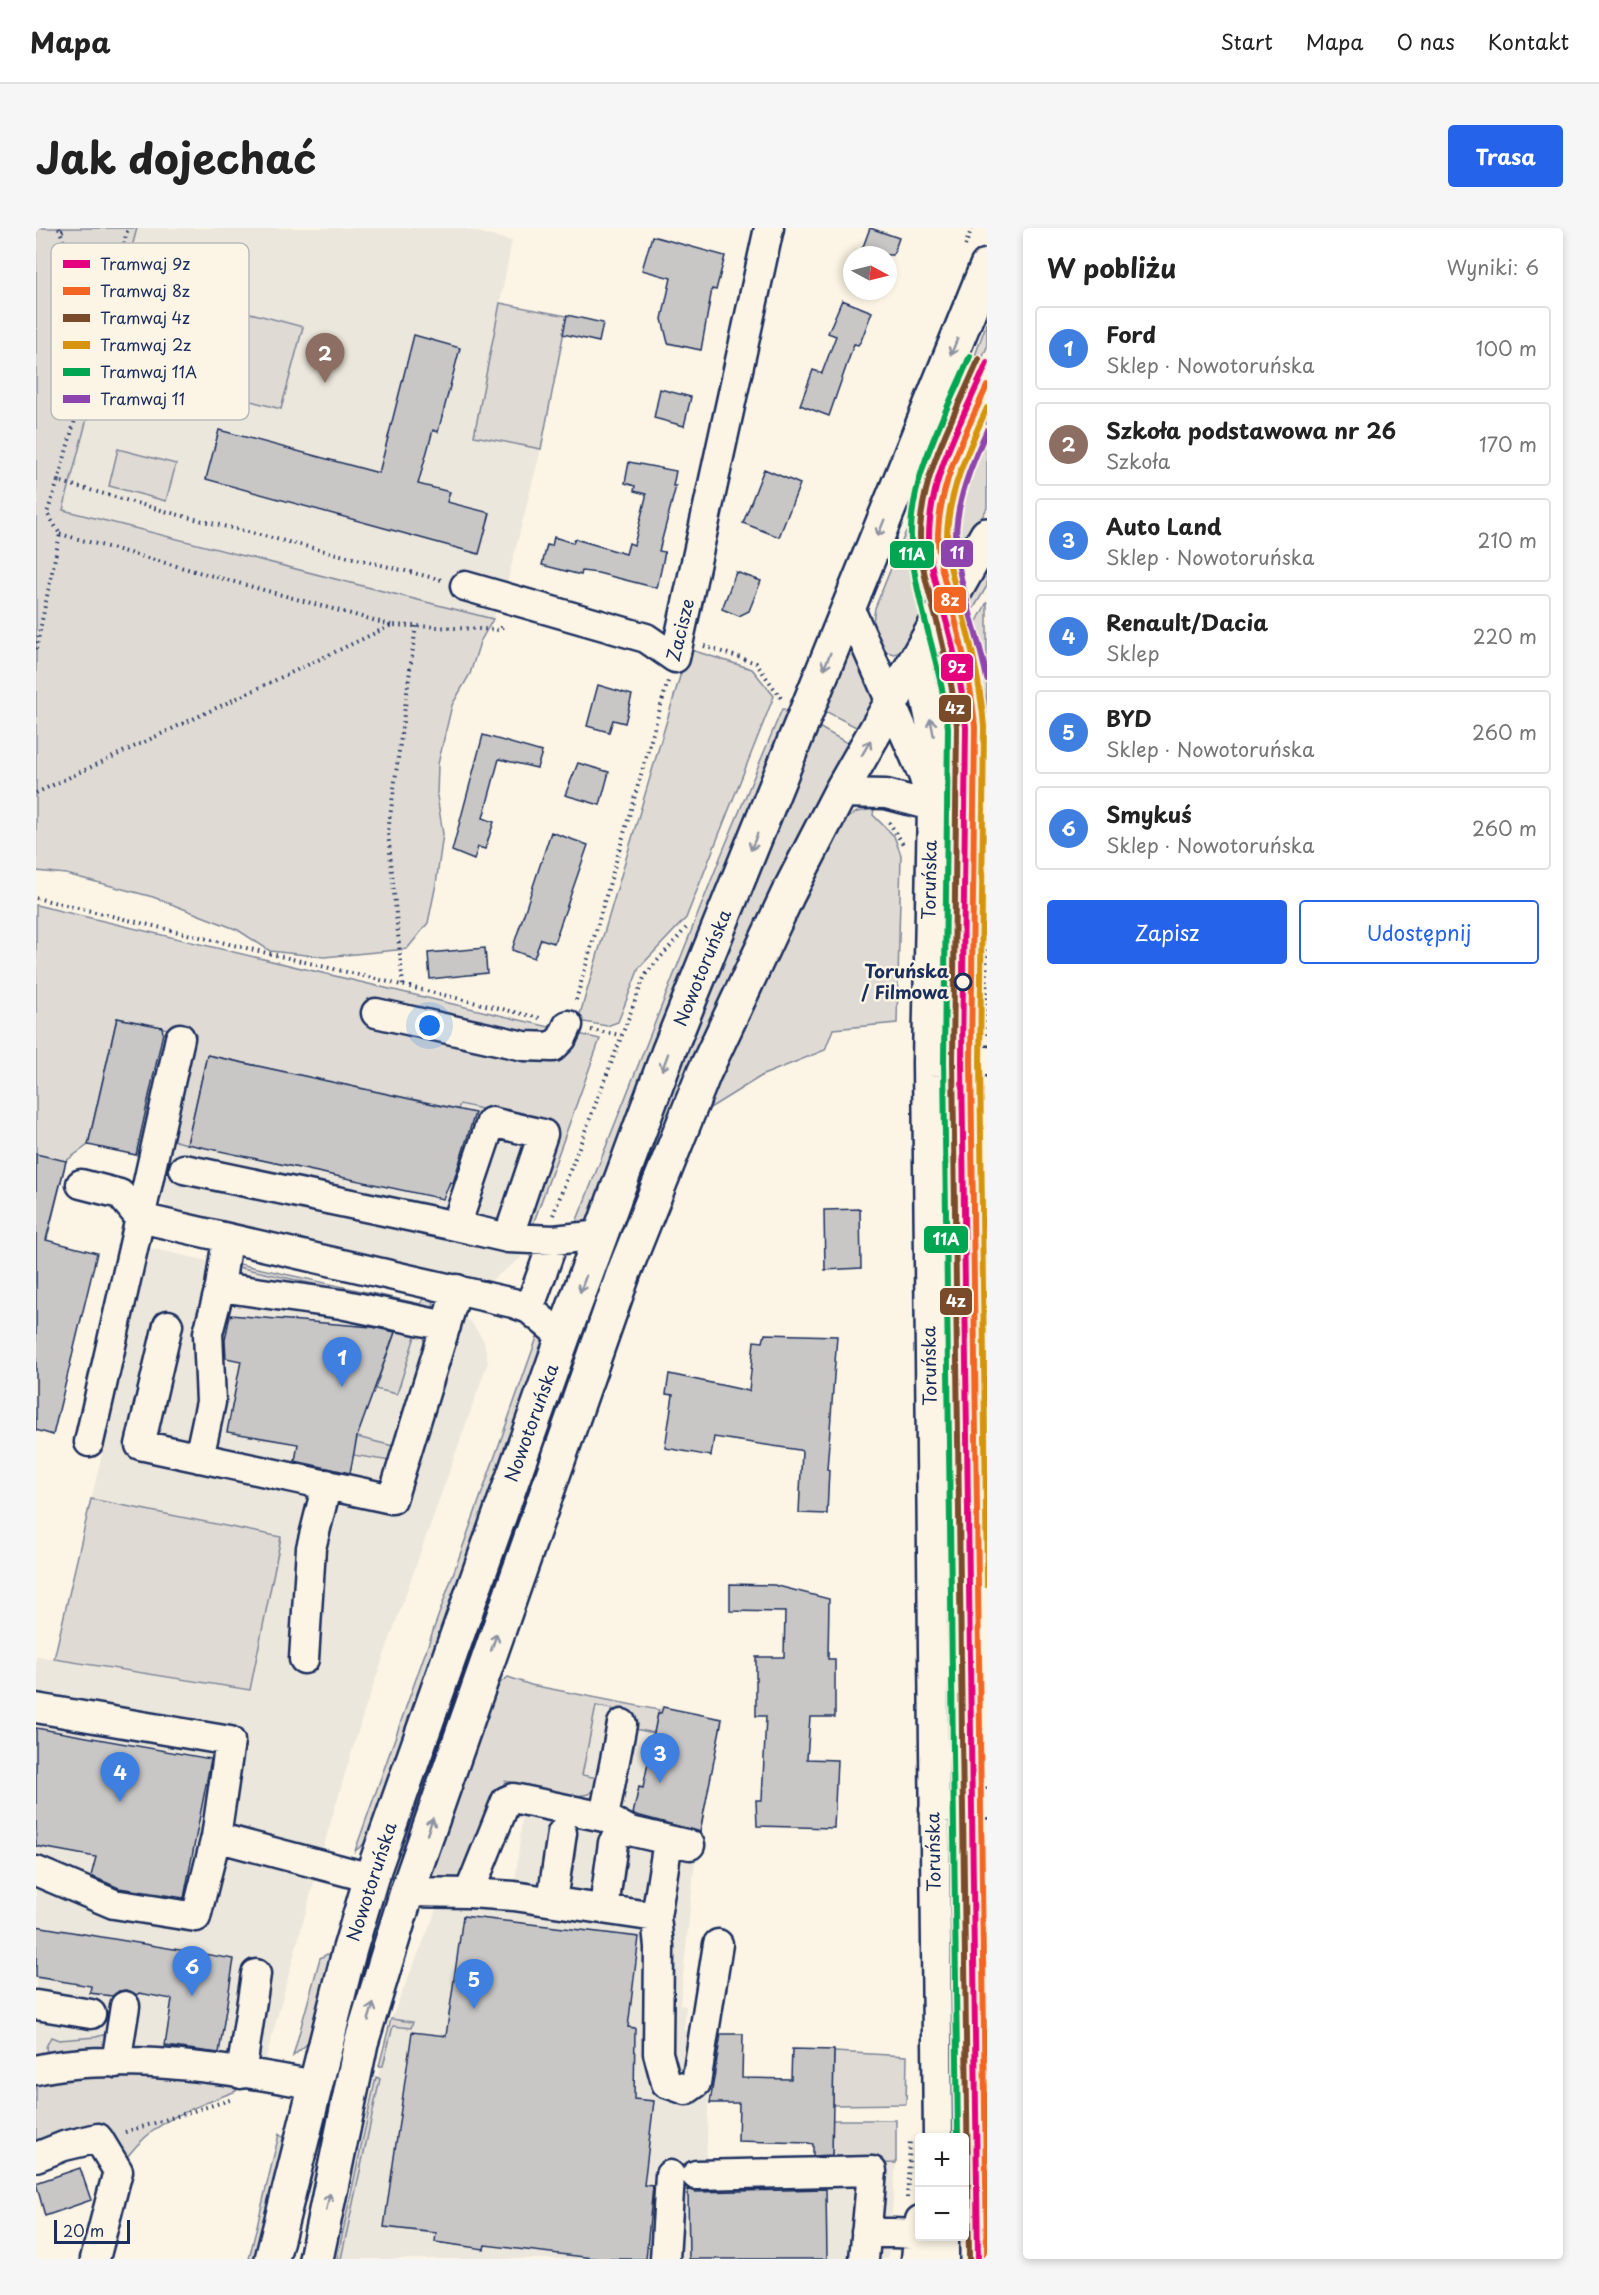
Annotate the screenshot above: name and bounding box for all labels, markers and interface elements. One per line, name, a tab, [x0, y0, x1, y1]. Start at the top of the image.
text: Mapa	[30, 20, 111, 63]
text: Start	[1221, 25, 1273, 57]
text: Mapa	[1306, 25, 1364, 57]
text: O nas	[1397, 25, 1455, 57]
text: Kontakt	[1488, 25, 1569, 57]
text: Jak dojechać	[36, 125, 317, 188]
button: Trasa	[1448, 125, 1563, 187]
legend	[51, 243, 249, 420]
north arrow	[843, 246, 897, 300]
text: W pobliżu	[1047, 248, 1176, 287]
text: Tramwaj 9z	[100, 251, 190, 275]
text: Wyniki: 6	[1447, 252, 1539, 282]
text: Tramwaj 8z	[100, 278, 190, 302]
text: Tramwaj 4z	[100, 305, 190, 329]
text: Ford	[1106, 317, 1156, 350]
text: Tramwaj 2z	[100, 332, 191, 356]
text: 1	[1064, 333, 1073, 363]
text: 100 m	[1476, 333, 1537, 363]
pin: 2	[306, 334, 344, 383]
one-way arrow	[948, 338, 959, 356]
text: Sklep · Nowotoruńska	[1106, 350, 1314, 380]
text: Tramwaj 11A	[100, 359, 197, 383]
text: Tramwaj 11	[100, 386, 185, 410]
text: Szkoła podstawowa nr 26	[1106, 413, 1396, 446]
text: 2	[1061, 429, 1076, 459]
text: 170 m	[1479, 429, 1537, 459]
text: Szkoła	[1106, 446, 1170, 476]
text: Auto Land	[1106, 509, 1222, 542]
one-way arrow	[875, 519, 886, 537]
text: 3	[1062, 525, 1075, 555]
text: 210 m	[1478, 525, 1537, 555]
line badge: 11	[940, 539, 974, 568]
line badge: 11A	[889, 540, 935, 569]
text: 11	[950, 540, 964, 564]
text: 11A	[899, 541, 926, 565]
text: Sklep · Nowotoruńska	[1106, 542, 1314, 572]
line badge: 8z	[933, 586, 967, 614]
text: 8z	[941, 587, 960, 611]
street label: Zacisze	[659, 595, 700, 664]
text: Renault/Dacia	[1106, 605, 1268, 638]
text: 4	[1062, 621, 1075, 651]
text: 220 m	[1473, 621, 1537, 651]
text: Sklep	[1106, 638, 1160, 668]
one-way arrow	[820, 652, 831, 670]
line badge: 9z	[940, 653, 974, 682]
text: 9z	[948, 654, 966, 678]
line badge: 4z	[938, 694, 972, 723]
text: 4z	[945, 695, 965, 719]
text: BYD	[1106, 701, 1152, 734]
one-way arrow	[926, 717, 937, 737]
text: 5	[1062, 717, 1075, 747]
text: 260 m	[1472, 717, 1537, 747]
text: Sklep · Nowotoruńska	[1106, 734, 1314, 764]
one-way arrow	[860, 740, 872, 757]
text: Smykuś	[1106, 797, 1192, 830]
text: 6	[1061, 813, 1076, 843]
text: 260 m	[1472, 813, 1537, 843]
text: Sklep · Nowotoruńska	[1106, 830, 1314, 860]
one-way arrow	[747, 832, 758, 850]
street label: Toruńska	[914, 839, 943, 920]
button: Zapisz	[1047, 900, 1287, 964]
button: Udostępnij	[1299, 900, 1539, 964]
street label: Nowotoruńska	[666, 904, 738, 1030]
place label: Toruńska / Filmowa	[861, 957, 949, 1005]
marker: Toruńska / Filmowa	[954, 973, 972, 991]
your location	[415, 1011, 444, 1040]
one-way arrow	[659, 1052, 670, 1070]
line badge: 11A	[923, 1225, 969, 1254]
text: 11A	[933, 1226, 960, 1250]
one-way arrow	[577, 1274, 588, 1293]
line badge: 4z	[939, 1287, 973, 1316]
text: 4z	[946, 1288, 966, 1312]
street label: Toruńska	[914, 1325, 943, 1406]
pin: 1	[322, 1338, 362, 1387]
street label: Nowotoruńska	[497, 1359, 565, 1485]
one-way arrow	[489, 1633, 500, 1651]
pin: 3	[640, 1734, 680, 1783]
pin: 4	[100, 1752, 140, 1802]
street label: Toruńska	[918, 1811, 947, 1892]
one-way arrow	[425, 1817, 436, 1836]
street label: Nowotoruńska	[339, 1818, 403, 1945]
pin: 6	[172, 1946, 212, 1996]
pin: 5	[454, 1960, 494, 2009]
one-way arrow	[366, 2002, 377, 2021]
map controls	[915, 2133, 969, 2241]
button: +	[915, 2133, 969, 2187]
button: −	[915, 2187, 969, 2241]
one-way arrow	[323, 2192, 334, 2212]
scale bar	[54, 2217, 130, 2244]
text: 20 m	[63, 2218, 104, 2242]

